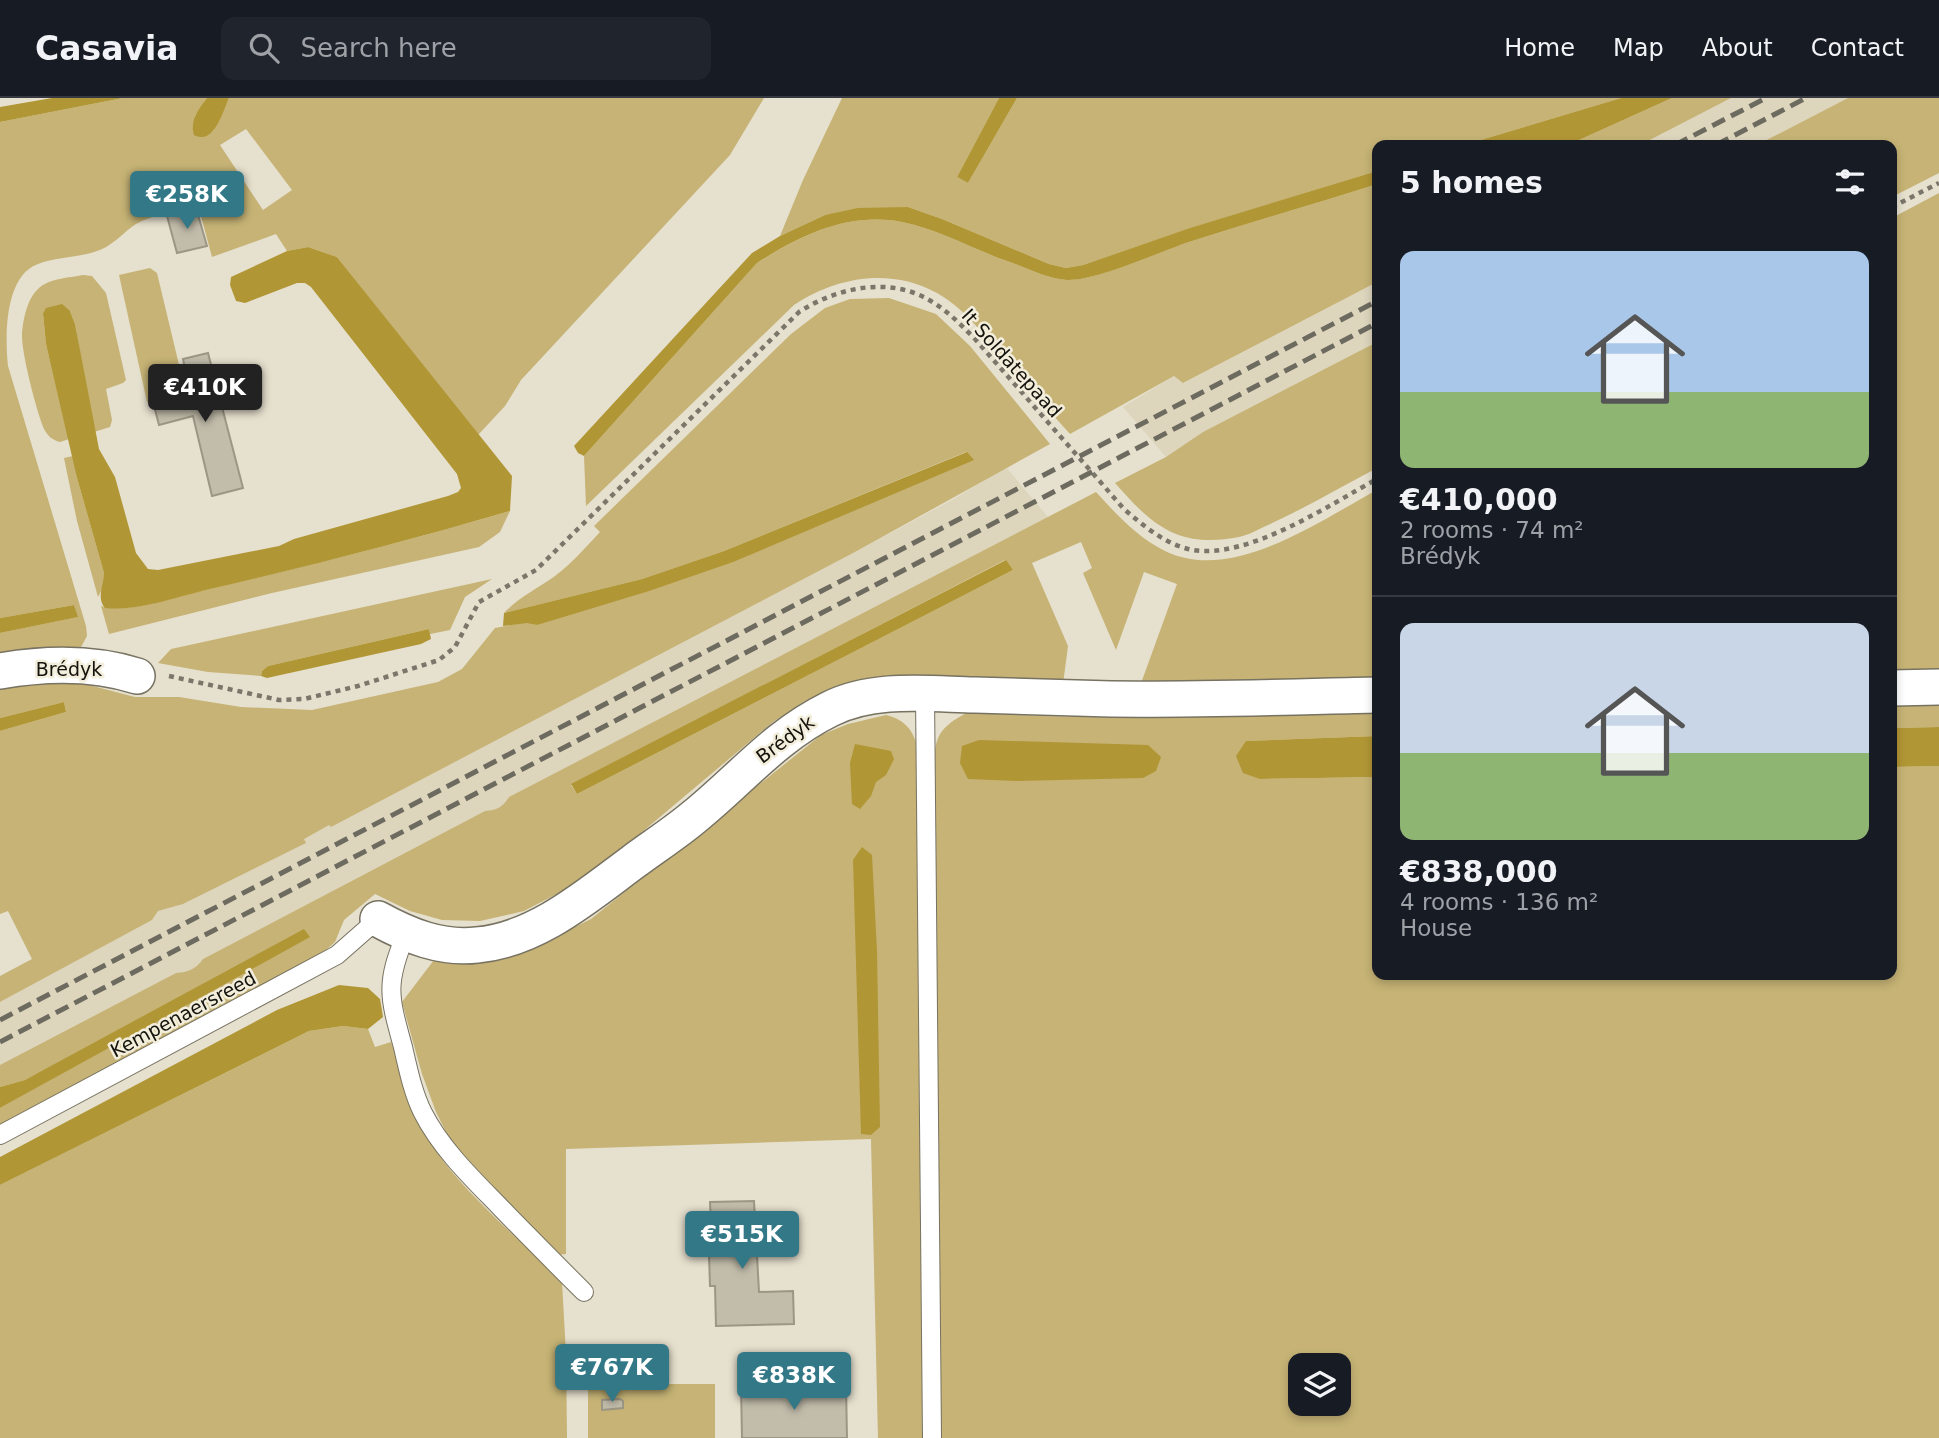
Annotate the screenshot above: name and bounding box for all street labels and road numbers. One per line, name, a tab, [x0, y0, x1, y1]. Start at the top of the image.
street label: It Soldatepaad	[958, 304, 1066, 422]
street label: Brédyk	[36, 658, 102, 680]
street label: Brédyk	[752, 711, 818, 767]
street label: Kempenaersreed	[107, 966, 259, 1062]

